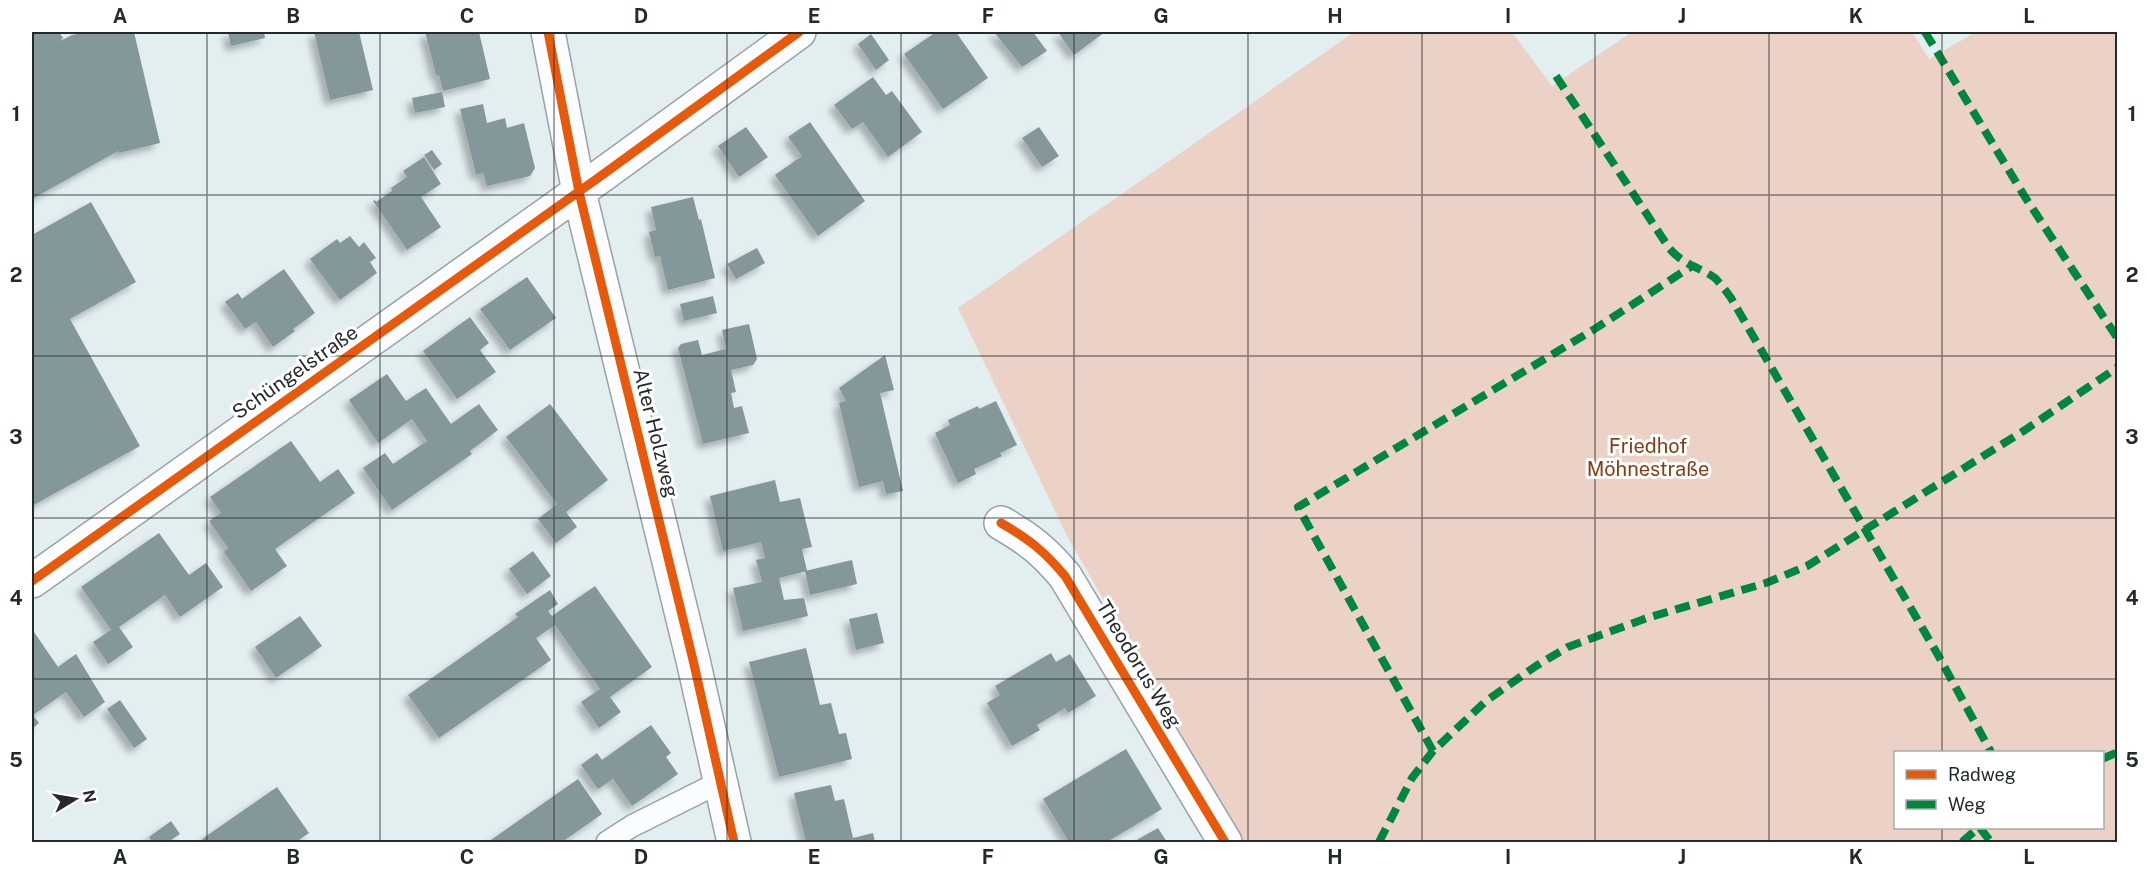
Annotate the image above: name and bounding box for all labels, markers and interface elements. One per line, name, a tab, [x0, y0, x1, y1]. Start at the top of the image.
text: A	[113, 4, 127, 28]
text: B	[286, 4, 300, 28]
text: C	[460, 4, 474, 28]
text: D	[634, 4, 648, 28]
text: E	[808, 4, 820, 28]
text: F	[982, 4, 994, 28]
text: G	[1153, 4, 1169, 28]
text: H	[1327, 4, 1343, 28]
text: I	[1505, 4, 1511, 28]
text: J	[1678, 4, 1686, 28]
text: K	[1849, 4, 1863, 28]
text: L	[2023, 4, 2035, 28]
text: 1	[12, 102, 20, 126]
text: 1	[2128, 102, 2136, 126]
text: 2	[10, 263, 22, 287]
text: 2	[2126, 263, 2138, 287]
street label: Schüngelstraße	[228, 320, 362, 424]
street label: Alter Holzweg	[628, 366, 684, 500]
text: 3	[9, 425, 23, 449]
text: 3	[2125, 425, 2139, 449]
park label: Friedhof Möhnestraße	[1587, 434, 1709, 481]
text: 4	[9, 586, 23, 610]
text: 4	[2125, 586, 2139, 610]
street label: Theodorus Weg	[1091, 596, 1187, 732]
text: 5	[9, 748, 23, 772]
text: 5	[2125, 748, 2139, 772]
legend	[1894, 751, 2104, 829]
text: Radweg	[1948, 764, 2016, 785]
north arrow	[45, 769, 105, 829]
text: N	[79, 788, 100, 804]
text: Weg	[1948, 794, 1986, 815]
text: A	[113, 845, 127, 869]
text: B	[286, 845, 300, 869]
text: C	[460, 845, 474, 869]
text: D	[634, 845, 648, 869]
text: E	[808, 845, 820, 869]
text: F	[982, 845, 994, 869]
text: G	[1153, 845, 1169, 869]
text: H	[1327, 845, 1343, 869]
text: I	[1505, 845, 1511, 869]
text: J	[1678, 845, 1686, 869]
text: K	[1849, 845, 1863, 869]
text: L	[2023, 845, 2035, 869]

